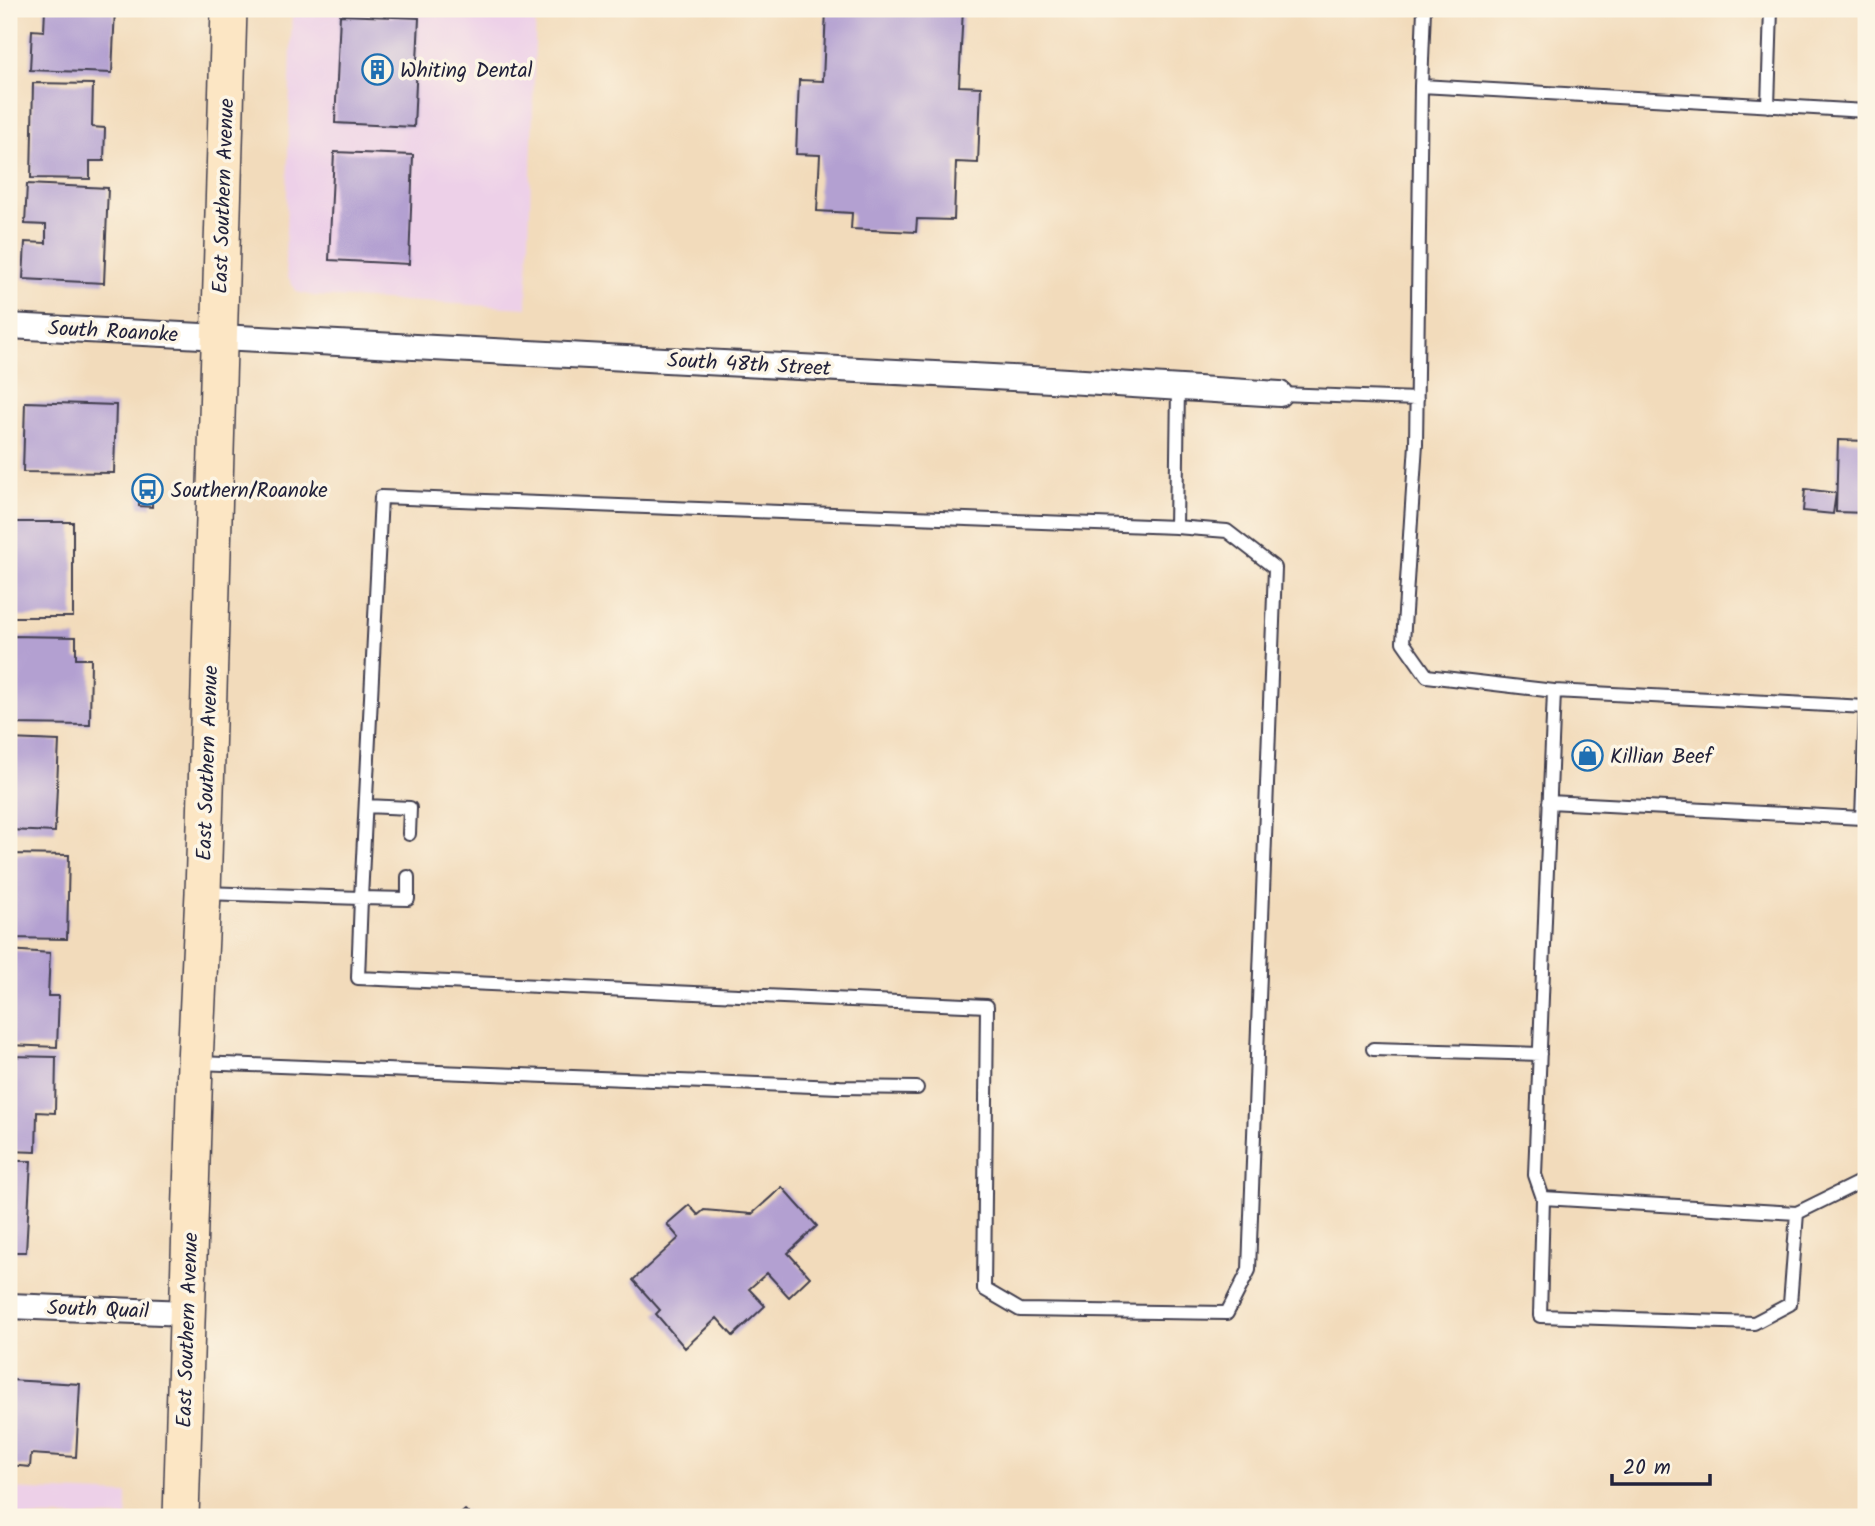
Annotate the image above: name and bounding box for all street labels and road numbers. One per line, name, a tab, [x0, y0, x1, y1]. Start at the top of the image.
street label: East Southern Avenue	[205, 97, 244, 294]
street label: South Roanoke	[47, 313, 179, 352]
street label: South 48th Street	[666, 345, 832, 386]
street label: East Southern Avenue	[189, 664, 228, 861]
street label: East Southern Avenue	[169, 1231, 208, 1428]
street label: South Quail	[46, 1292, 150, 1329]

